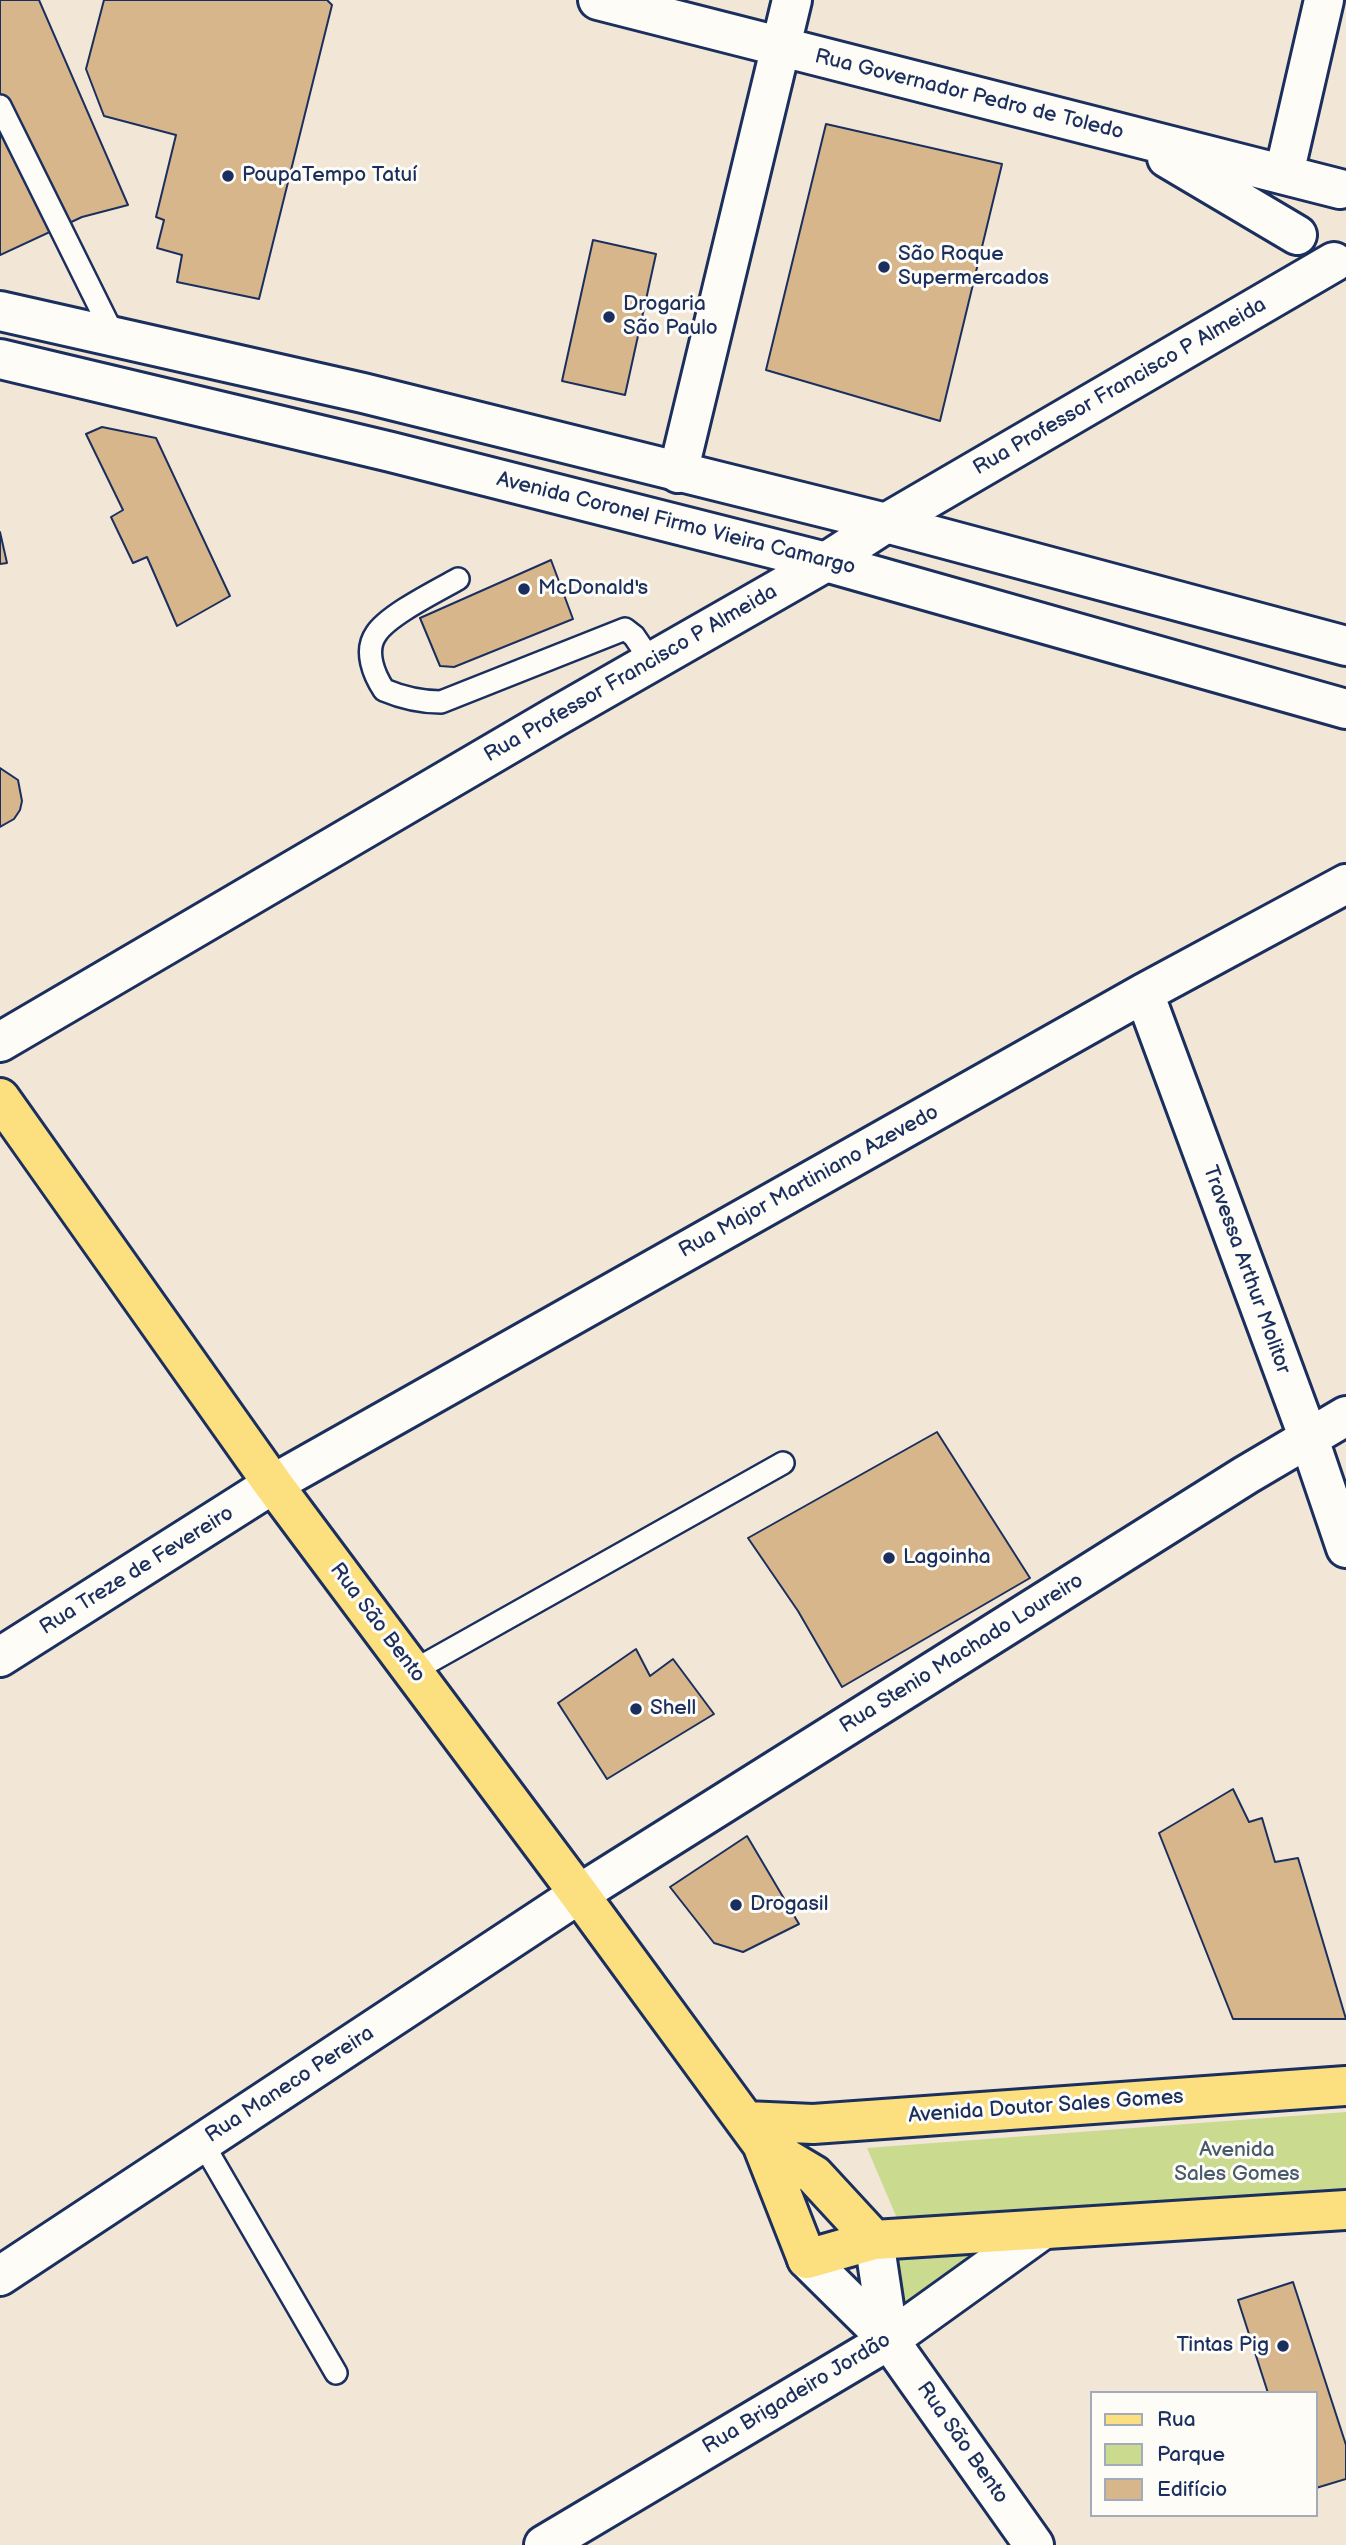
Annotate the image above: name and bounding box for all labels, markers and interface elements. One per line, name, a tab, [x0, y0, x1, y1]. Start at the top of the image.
street label: Rua Governador Pedro de Toledo	[812, 44, 1126, 146]
place label: PoupaTempo Tatuí	[242, 163, 417, 189]
marker: PoupaTempo Tatuí	[220, 168, 236, 184]
place label: São Roque Supermercados	[898, 242, 1049, 292]
marker: São Roque Supermercados	[876, 259, 892, 275]
place label: Drogaria São Paulo	[623, 292, 718, 342]
street label: Rua Professor Francisco P Almeida	[969, 293, 1271, 481]
marker: Drogaria São Paulo	[601, 309, 617, 325]
street label: Avenida Coronel Firmo Vieira Camargo	[494, 467, 858, 581]
place label: McDonald's	[538, 576, 648, 602]
street label: Rua Professor Francisco P Almeida	[480, 580, 782, 768]
marker: McDonald's	[516, 581, 532, 597]
street label: Rua Major Martiniano Azevedo	[675, 1100, 943, 1264]
street label: Travessa Arthur Molitor	[1197, 1162, 1295, 1378]
street label: Rua Treze de Fevereiro	[36, 1501, 238, 1641]
place label: Lagoinha	[903, 1545, 991, 1571]
marker: Lagoinha	[881, 1550, 897, 1566]
street label: Rua São Bento	[324, 1558, 430, 1688]
street label: Rua Stenio Machado Loureiro	[836, 1569, 1088, 1739]
place label: Shell	[650, 1696, 696, 1722]
marker: Shell	[628, 1701, 644, 1717]
place label: Drogasil	[750, 1892, 828, 1918]
marker: Drogasil	[728, 1897, 744, 1913]
street label: Rua Maneco Pereira	[201, 2021, 379, 2149]
street label: Avenida Doutor Sales Gomes	[908, 2085, 1184, 2129]
park label: Avenida Sales Gomes	[1174, 2138, 1300, 2188]
street label: Rua Brigadeiro Jordão	[698, 2328, 896, 2460]
place label: Tintas Pig	[1176, 2333, 1269, 2359]
marker: Tintas Pig	[1275, 2338, 1291, 2354]
street label: Rua São Bento	[911, 2377, 1013, 2509]
legend	[1090, 2391, 1318, 2517]
text: Rua	[1157, 2407, 1196, 2432]
text: Parque	[1157, 2442, 1225, 2467]
text: Edifício	[1157, 2477, 1227, 2502]

